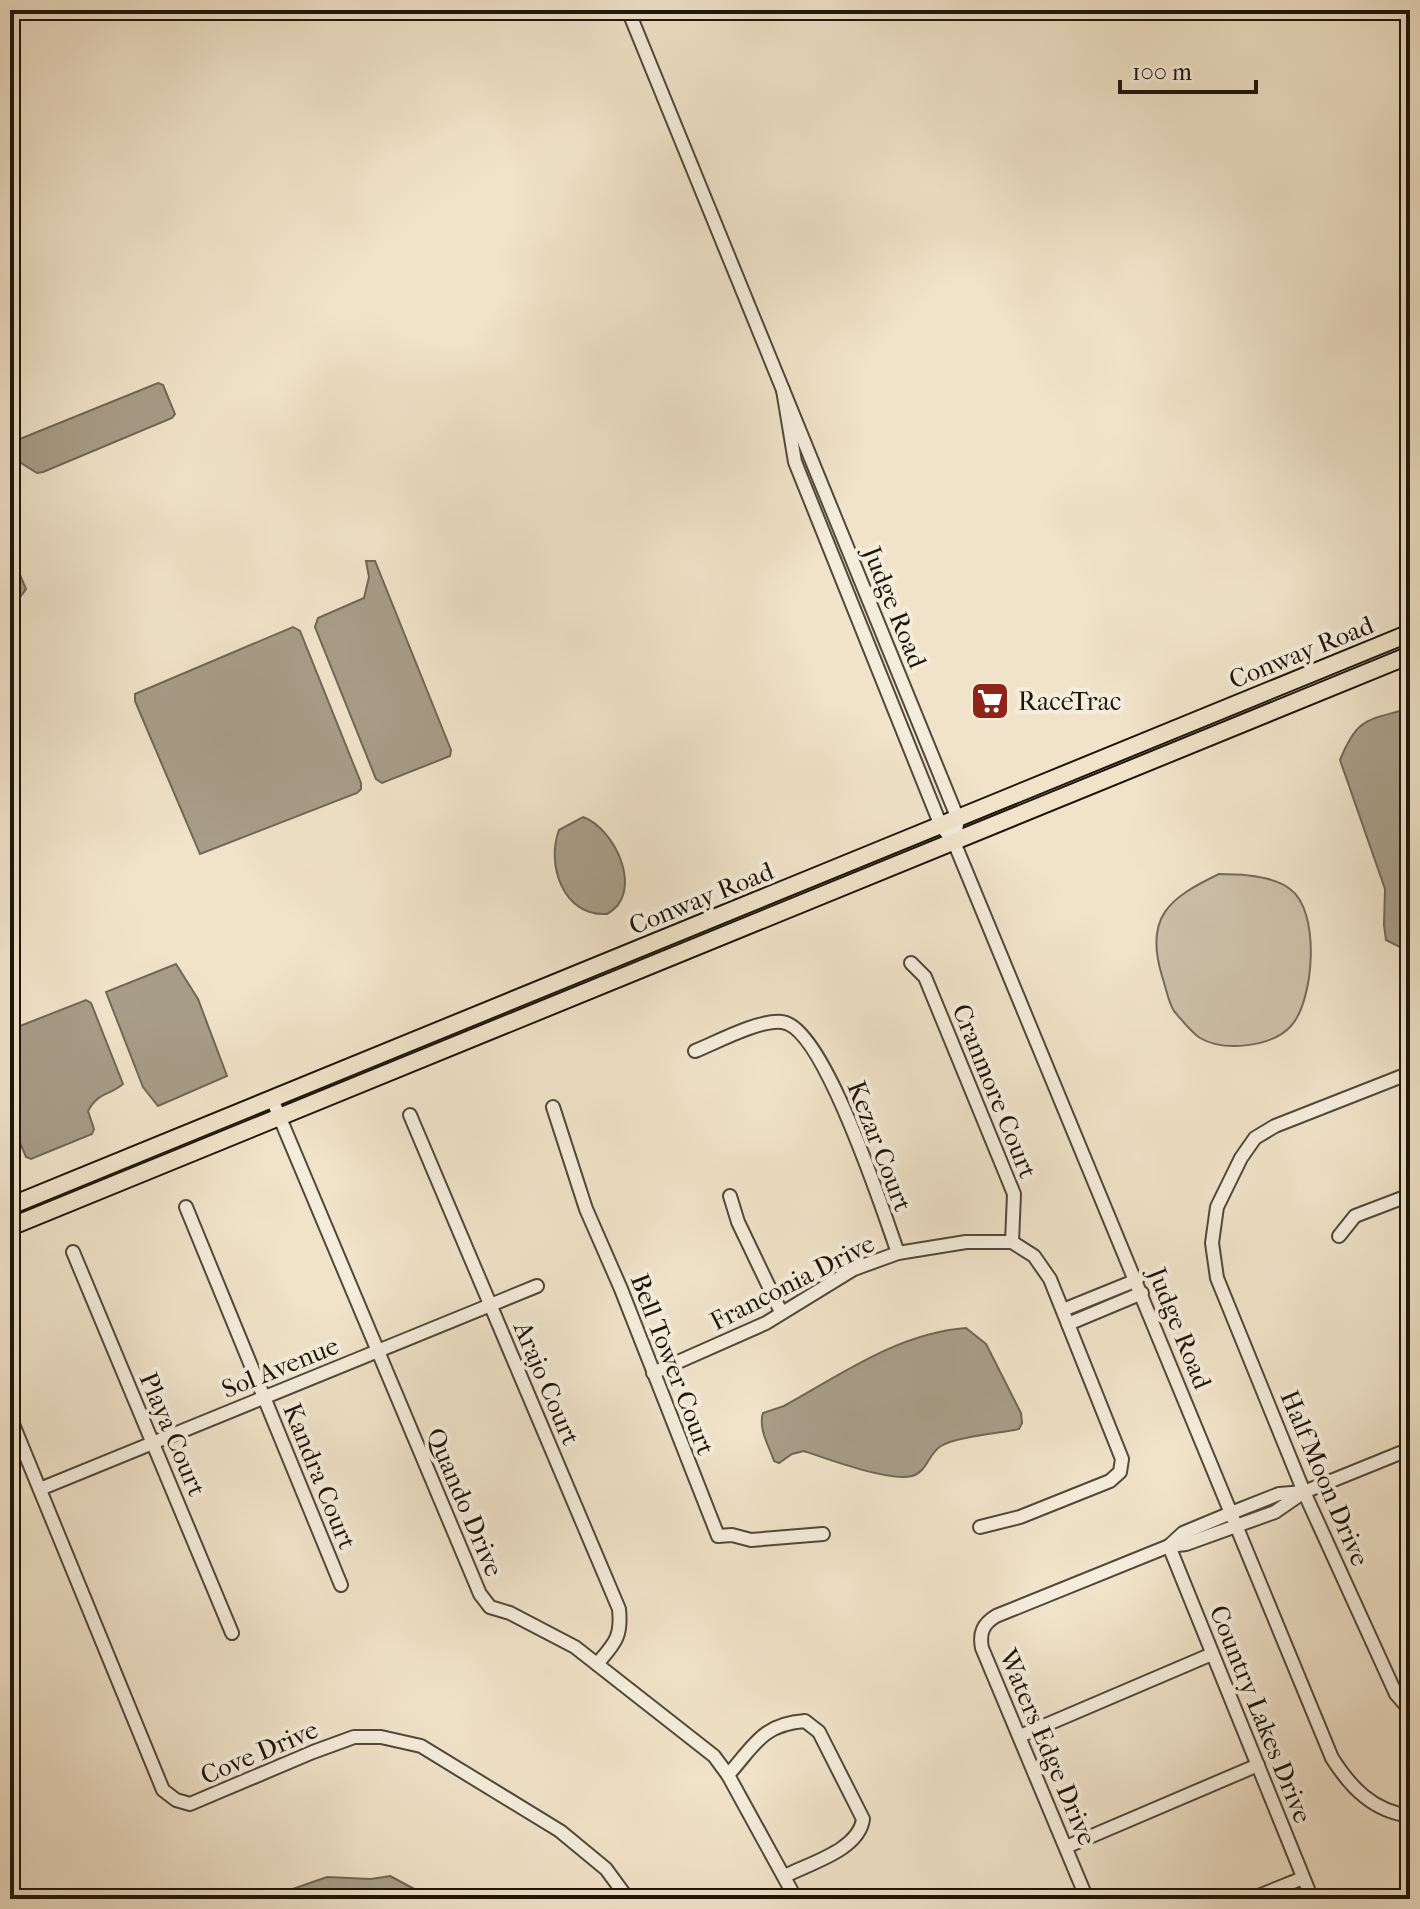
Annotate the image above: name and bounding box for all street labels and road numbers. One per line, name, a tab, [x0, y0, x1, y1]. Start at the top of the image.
street label: Judge Road	[855, 540, 933, 673]
street label: Conway Road	[1224, 609, 1379, 696]
street label: Conway Road	[624, 855, 779, 942]
street label: Cranmore Court	[945, 1000, 1044, 1183]
street label: Kezar Court	[840, 1077, 919, 1216]
street label: Franconia Drive	[705, 1228, 880, 1337]
street label: Judge Road	[1140, 1261, 1218, 1394]
street label: Bell Tower Court	[624, 1269, 722, 1460]
street label: Arajo Court	[506, 1316, 587, 1450]
street label: Sol Avenue	[217, 1330, 343, 1405]
street label: Playa Court	[133, 1368, 213, 1501]
street label: Half Moon Drive	[1274, 1386, 1376, 1571]
street label: Kandra Court	[276, 1399, 363, 1554]
street label: Quando Drive	[419, 1423, 510, 1581]
street label: Country Lakes Drive	[1203, 1601, 1318, 1828]
street label: Waters Edge Drive	[992, 1644, 1103, 1850]
street label: Cove Drive	[196, 1714, 323, 1791]

